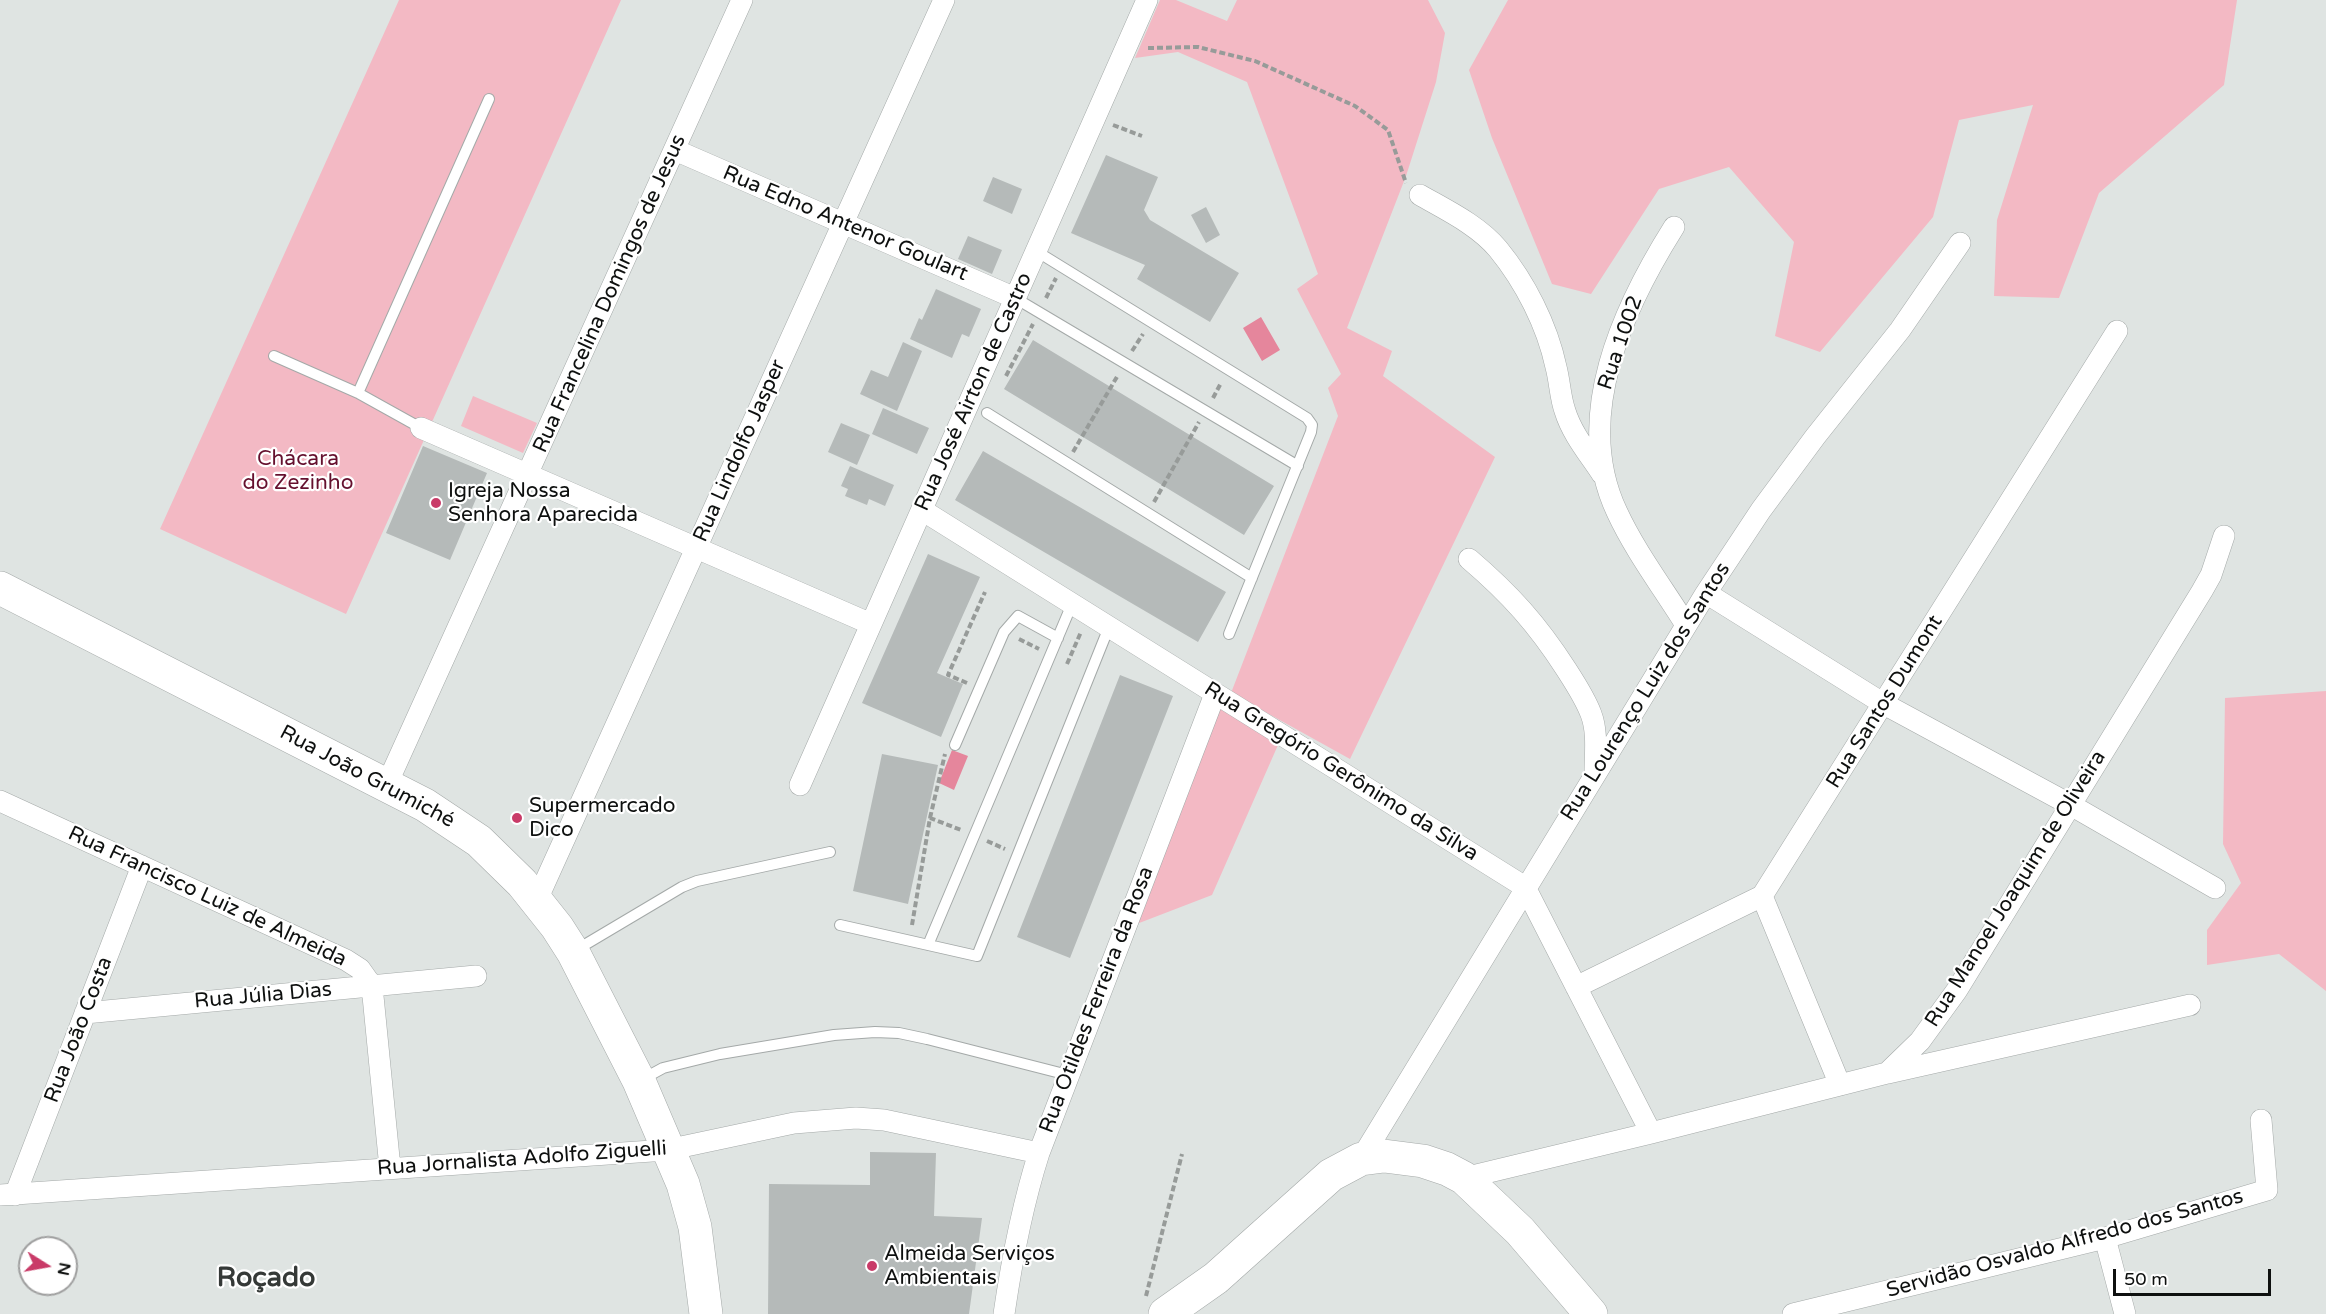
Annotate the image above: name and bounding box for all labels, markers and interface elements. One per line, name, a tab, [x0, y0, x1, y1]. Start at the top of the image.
street label: Rua Francelina Domingos de Jesus	[528, 131, 692, 457]
street label: Rua Edno Antenor Goulart	[719, 161, 971, 287]
street label: Rua José Airton de Castro	[910, 269, 1038, 515]
street label: Rua 1002	[1593, 293, 1649, 393]
street label: Rua Lindolfo Jasper	[688, 356, 792, 546]
park label: Chácara do Zezinho	[243, 446, 353, 496]
place label: Igreja Nossa Senhora Aparecida	[448, 478, 638, 528]
marker: Igreja Nossa Senhora Aparecida	[429, 496, 443, 510]
street label: Rua Lourenço Luiz dos Santos	[1556, 558, 1736, 826]
street label: Rua Santos Dumont	[1821, 611, 1949, 793]
street label: Rua Gregório Gerônimo da Silva	[1199, 677, 1483, 867]
street label: Rua João Grumiché	[275, 720, 459, 834]
street label: Rua Manoel Joaquim de Oliveira	[1920, 746, 2112, 1032]
place label: Supermercado Dico	[529, 793, 676, 843]
marker: Supermercado Dico	[510, 811, 524, 825]
street label: Rua Francisco Luiz de Almeida	[64, 821, 350, 973]
street label: Rua Otildes Ferreira da Rosa	[1034, 863, 1160, 1137]
street label: Rua João Costa	[40, 953, 118, 1107]
street label: Rua Júlia Dias	[193, 977, 333, 1015]
street label: Rua Jornalista Adolfo Ziguelli	[376, 1136, 668, 1182]
street label: Servidão Osvaldo Alfredo dos Santos	[1884, 1184, 2246, 1304]
north arrow	[18, 1236, 78, 1296]
place label: Almeida Serviços Ambientais	[884, 1241, 1055, 1291]
scale bar	[2116, 1257, 2274, 1295]
marker: Almeida Serviços Ambientais	[865, 1259, 879, 1273]
text: N	[53, 1261, 75, 1277]
district label: Roçado	[217, 1263, 315, 1295]
text: 50 m	[2124, 1268, 2168, 1290]

